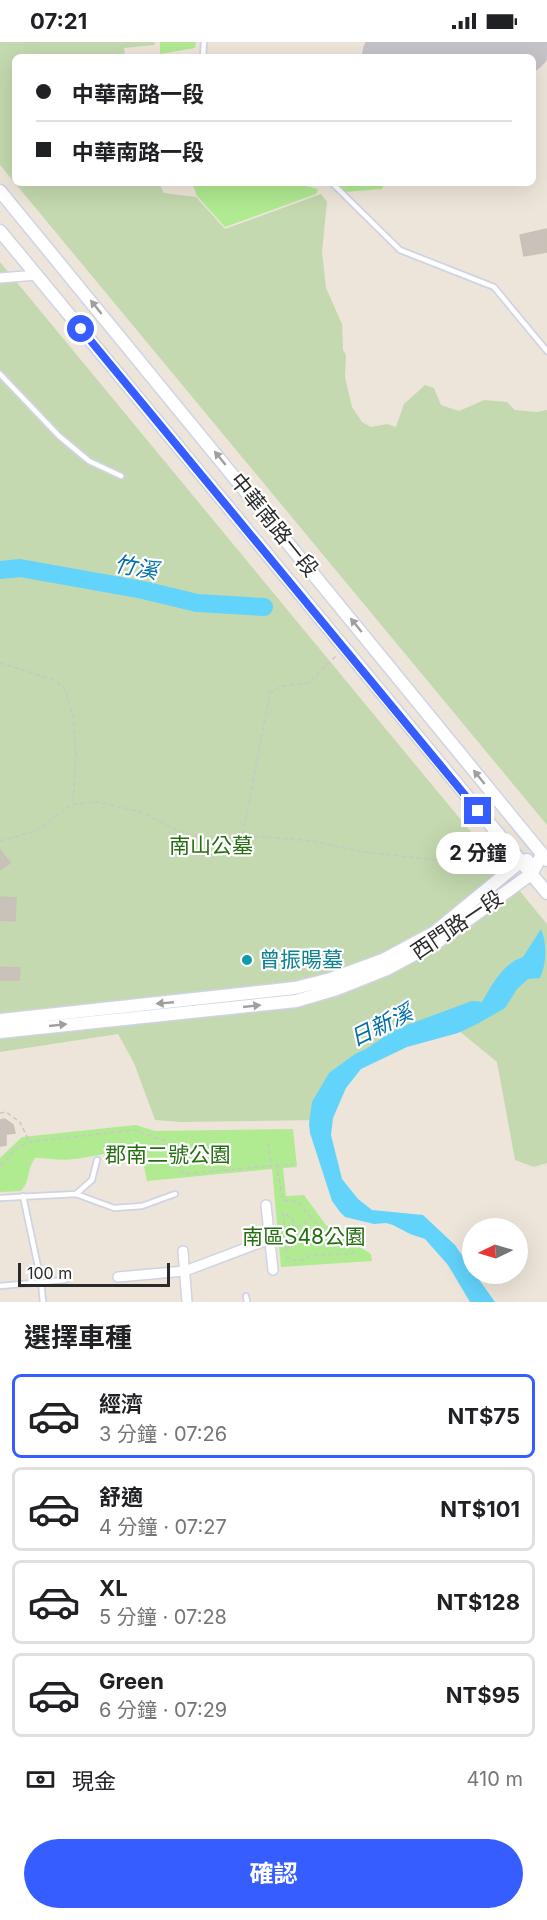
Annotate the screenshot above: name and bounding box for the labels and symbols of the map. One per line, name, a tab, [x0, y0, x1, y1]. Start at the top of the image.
one-way arrow	[90, 299, 103, 315]
route start	[67, 315, 94, 342]
one-way arrow	[213, 450, 226, 466]
street label: 中華南路一段	[225, 468, 324, 582]
water label: 竹溪	[112, 550, 163, 585]
one-way arrow	[350, 618, 363, 633]
one-way arrow	[474, 769, 486, 784]
route end	[464, 797, 491, 824]
callout: 2 分鐘	[436, 832, 520, 874]
park label: 南山公墓	[169, 833, 253, 858]
street label: 西門路一段	[406, 885, 507, 964]
place label: 曾振暘墓	[259, 947, 343, 972]
marker: 曾振暘墓	[240, 953, 254, 967]
one-way arrow	[156, 998, 175, 1008]
water label: 日新溪	[346, 998, 419, 1051]
one-way arrow	[243, 1001, 262, 1011]
one-way arrow	[49, 1020, 68, 1030]
park label: 郡南二號公園	[105, 1142, 231, 1167]
north arrow	[462, 1218, 528, 1284]
park label: 南區S48公園	[242, 1224, 366, 1249]
scale bar	[18, 1260, 170, 1288]

